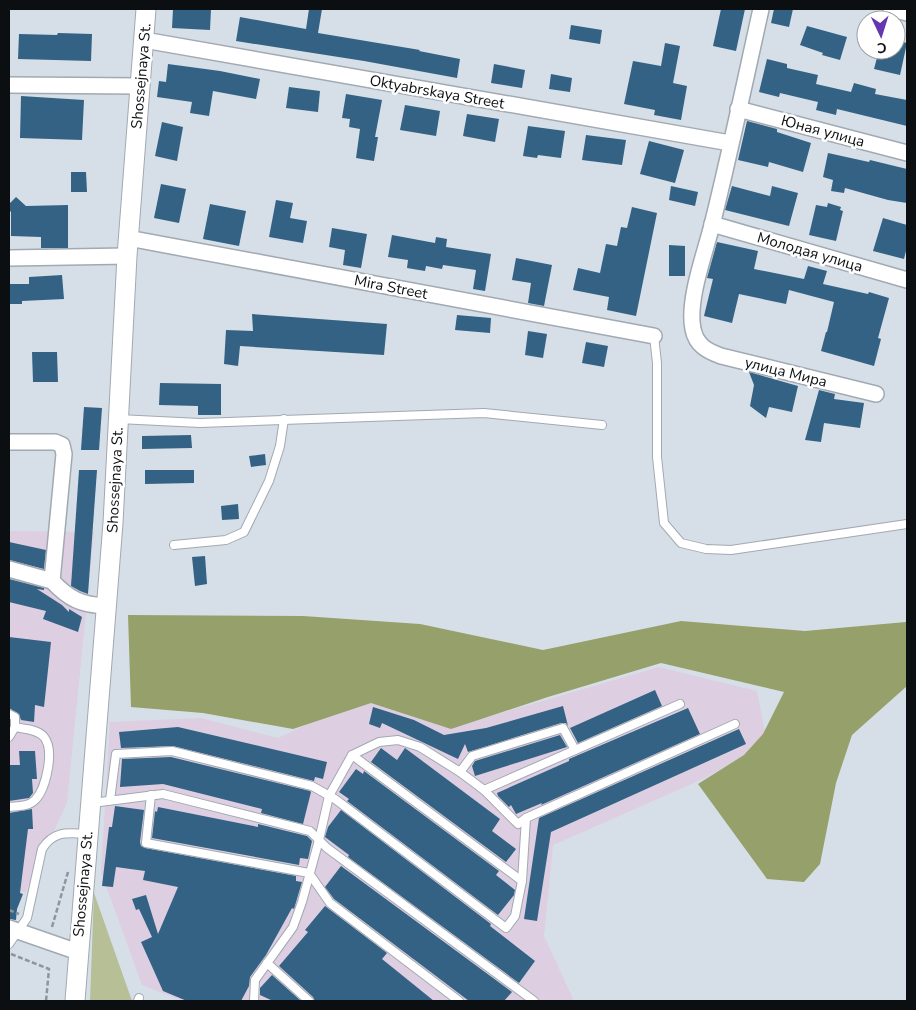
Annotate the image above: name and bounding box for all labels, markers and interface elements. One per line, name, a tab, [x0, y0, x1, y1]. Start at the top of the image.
north arrow	[856, 10, 906, 60]
street label: Shossejnaya St.	[126, 22, 156, 130]
text: С	[876, 38, 887, 57]
street label: Oktyabrskaya Street	[368, 70, 507, 114]
street label: Юная улица	[779, 110, 867, 152]
street label: Молодая улица	[755, 227, 865, 277]
street label: Mira Street	[353, 270, 430, 304]
street label: улица Мира	[743, 352, 829, 392]
street label: Shossejnaya St.	[102, 427, 128, 533]
street label: Shossejnaya St.	[68, 830, 98, 938]

